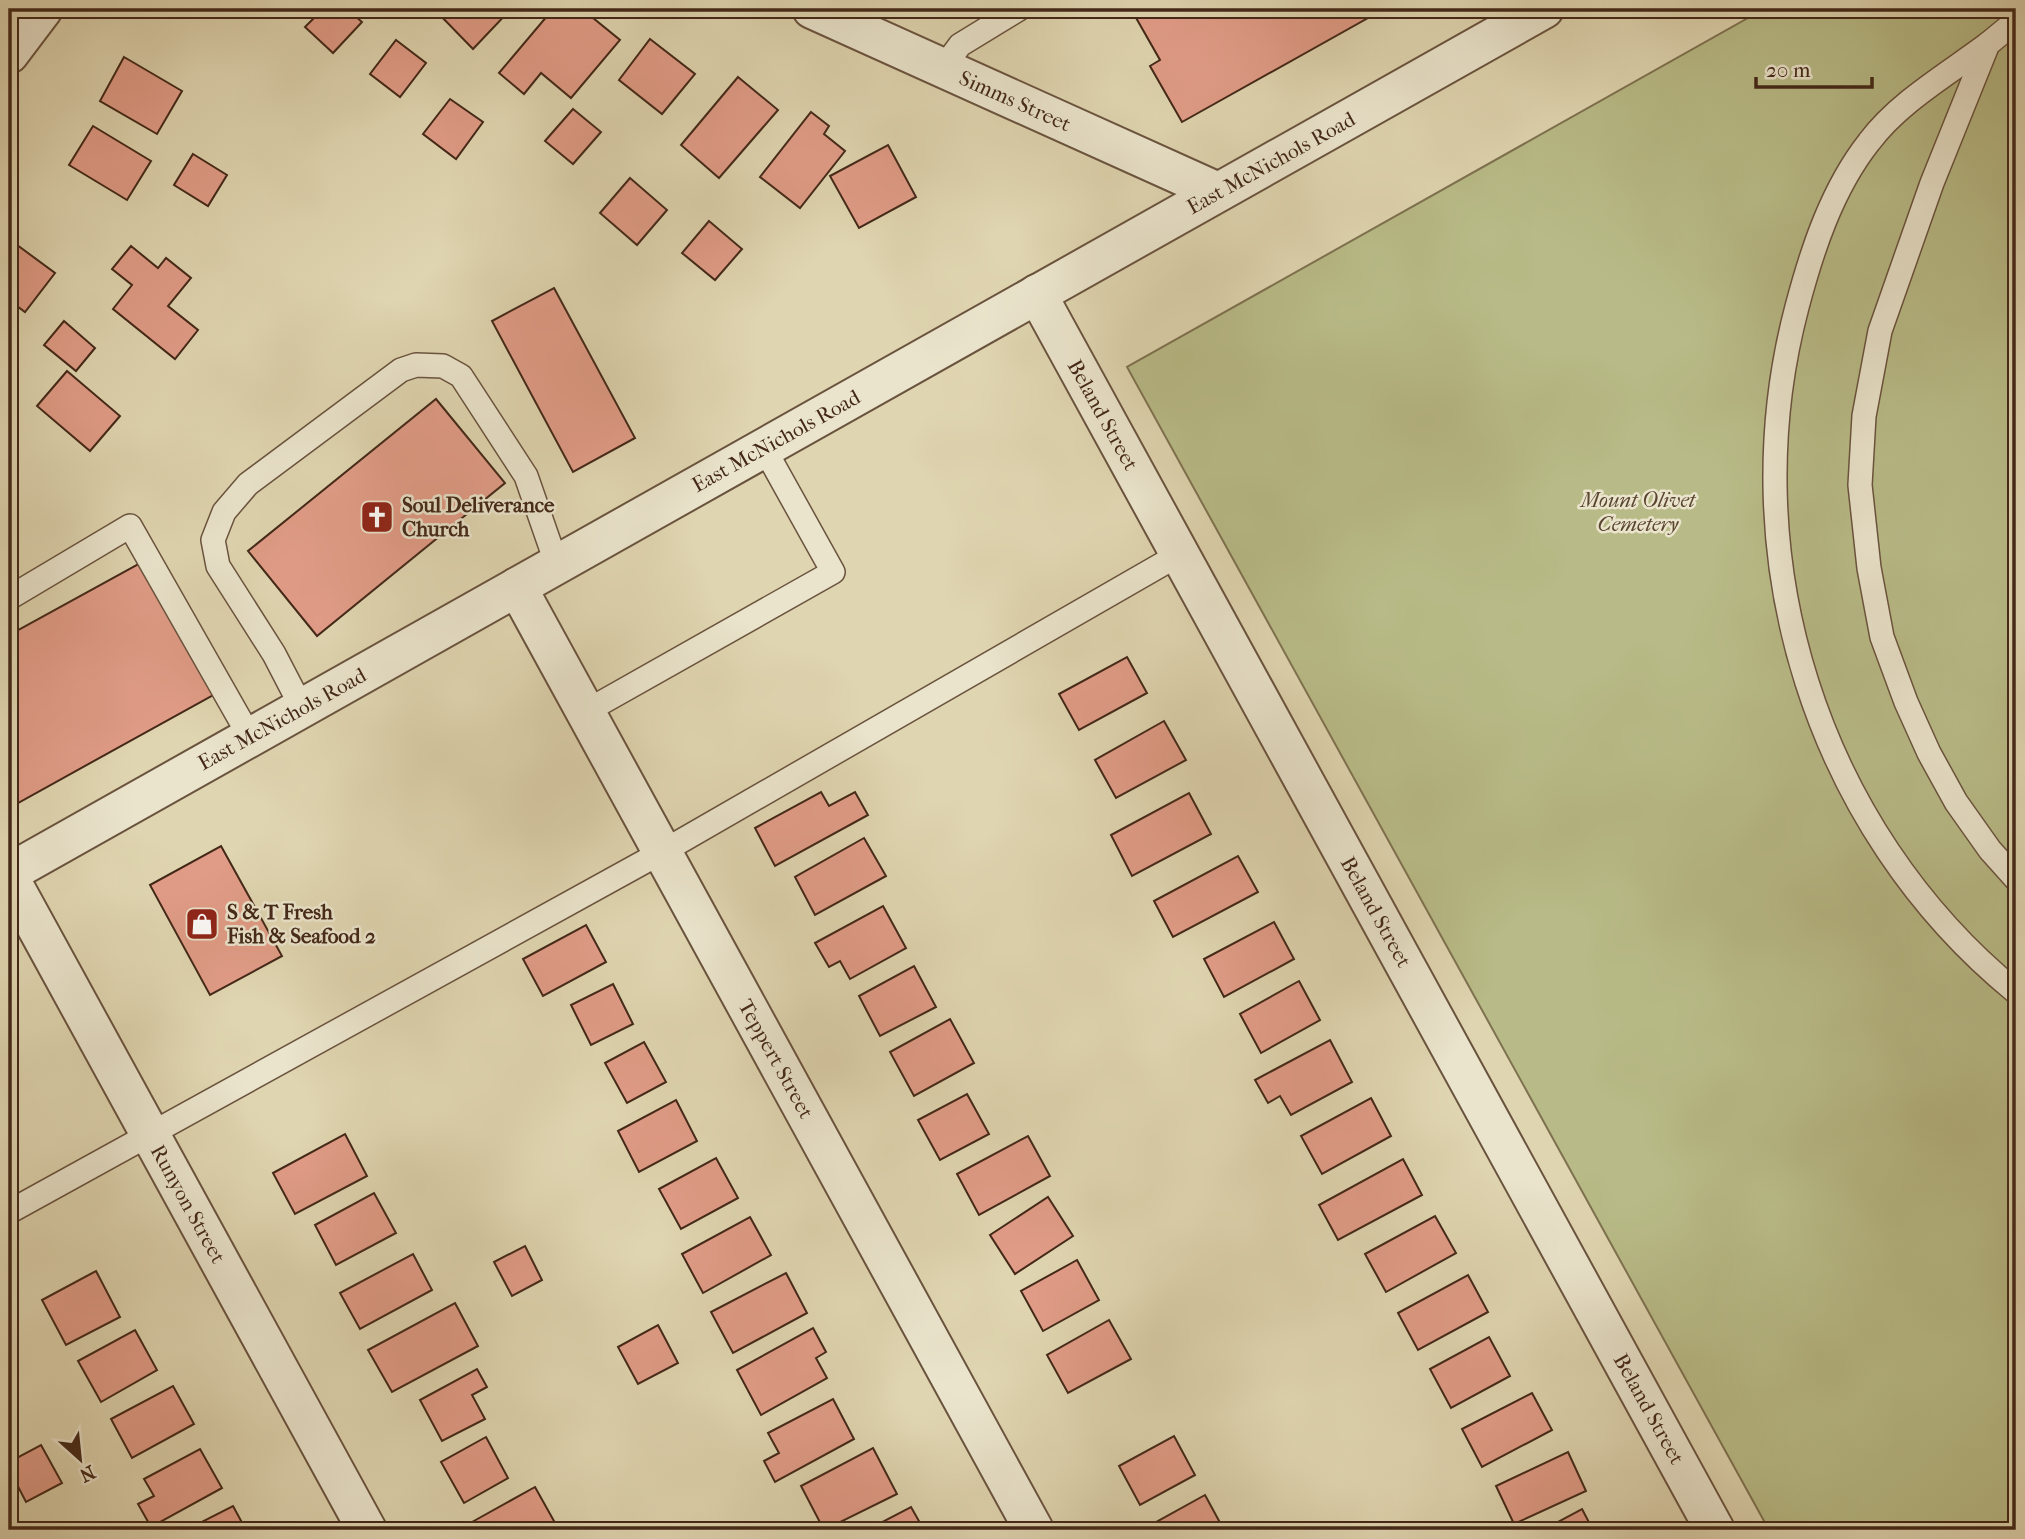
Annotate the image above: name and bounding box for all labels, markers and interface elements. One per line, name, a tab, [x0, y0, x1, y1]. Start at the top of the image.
scale bar	[1756, 46, 1871, 90]
text: 20 m	[1766, 58, 1811, 82]
street label: Simms Street	[955, 66, 1075, 136]
street label: East McNichols Road	[1183, 107, 1360, 219]
street label: Beland Street	[1063, 355, 1144, 475]
street label: East McNichols Road	[688, 385, 865, 497]
park label: Mount Olivet Cemetery	[1579, 488, 1697, 536]
place label: Soul Deliverance Church	[402, 493, 555, 541]
church icon: Soul Deliverance Church	[358, 498, 396, 536]
street label: East McNichols Road	[194, 663, 371, 775]
street label: Beland Street	[1336, 852, 1417, 972]
place label: S & T Fresh Fish & Seafood 2	[226, 900, 376, 948]
shop icon: S & T Fresh Fish & Seafood 2	[183, 905, 221, 943]
street label: Teppert Street	[733, 995, 819, 1123]
street label: Runyon Street	[146, 1141, 231, 1268]
street label: Beland Street	[1609, 1349, 1690, 1469]
north arrow	[46, 1424, 116, 1494]
text: N	[75, 1460, 99, 1487]

